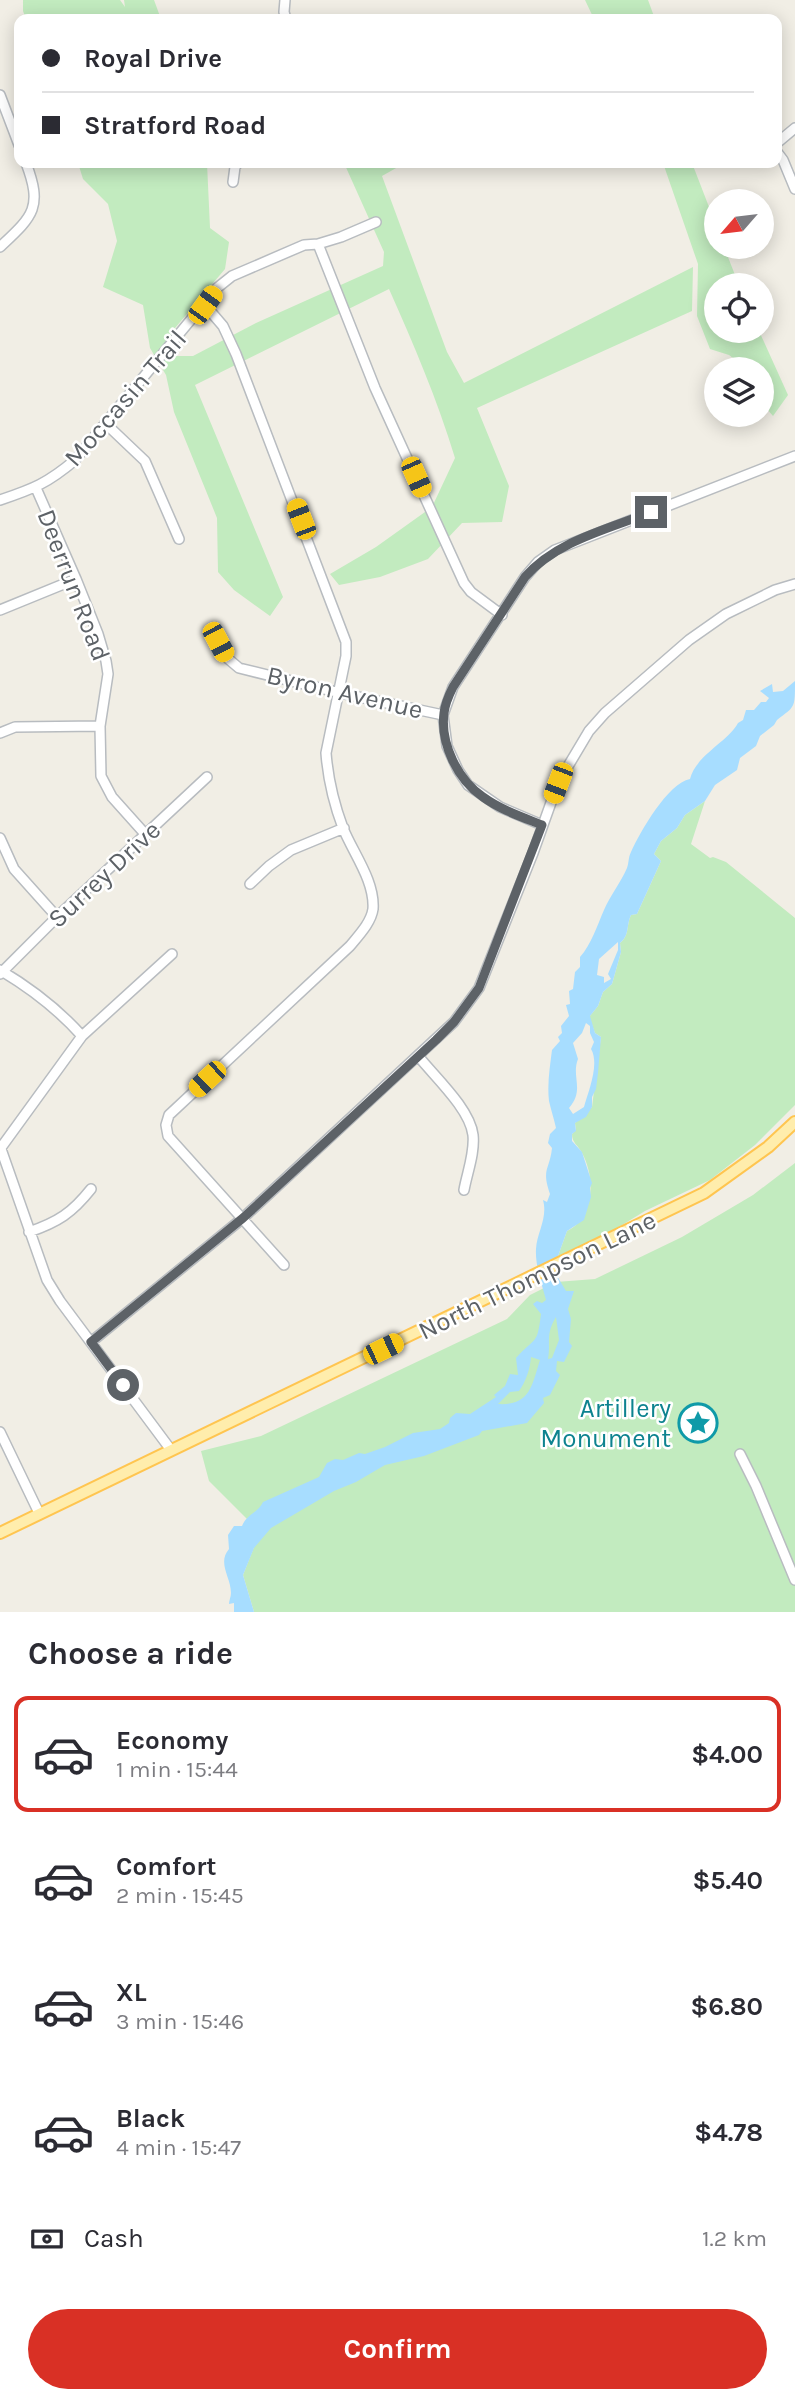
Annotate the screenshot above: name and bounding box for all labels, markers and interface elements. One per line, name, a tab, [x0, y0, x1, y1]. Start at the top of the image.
text: Royal Drive	[84, 43, 222, 74]
text: Stratford Road	[84, 110, 266, 141]
north arrow	[704, 189, 774, 259]
map controls	[704, 189, 774, 427]
button: locate	[704, 273, 774, 343]
car	[185, 282, 226, 328]
street label: Moccasin Trail	[58, 324, 193, 473]
button: layers	[704, 357, 774, 427]
car	[398, 454, 435, 500]
car	[284, 496, 319, 542]
route end	[635, 496, 667, 528]
street label: Deerrun Road	[30, 505, 117, 665]
car	[199, 619, 238, 665]
street label: Byron Avenue	[264, 659, 426, 726]
car	[541, 760, 576, 806]
street label: Surrey Drive	[42, 814, 167, 934]
car	[185, 1057, 230, 1101]
street label: North Thompson Lane	[413, 1204, 661, 1347]
car	[360, 1330, 407, 1368]
route start	[107, 1369, 139, 1401]
place label: Artillery Monument	[540, 1393, 671, 1454]
place icon: Artillery Monument	[677, 1402, 719, 1444]
text: Choose a ride	[28, 1635, 233, 1672]
icon: car	[32, 1723, 95, 1786]
text: Economy	[116, 1725, 228, 1756]
text: $4.00	[691, 1739, 763, 1770]
text: 1 min · 15:44	[116, 1756, 238, 1783]
icon: car	[32, 1849, 95, 1912]
text: Comfort	[116, 1851, 217, 1882]
text: $5.40	[692, 1865, 763, 1896]
text: 2 min · 15:45	[116, 1882, 244, 1909]
icon: car	[32, 1975, 95, 2038]
text: XL	[116, 1977, 147, 2008]
text: $6.80	[690, 1991, 763, 2022]
text: 3 min · 15:46	[116, 2008, 244, 2035]
icon: car	[32, 2101, 95, 2164]
text: Black	[116, 2103, 185, 2134]
text: $4.78	[694, 2117, 763, 2148]
text: 4 min · 15:47	[116, 2134, 241, 2161]
icon: cash	[28, 2220, 66, 2258]
text: Cash	[84, 2223, 144, 2254]
text: 1.2 km	[702, 2225, 767, 2252]
button: Confirm	[28, 2309, 767, 2389]

